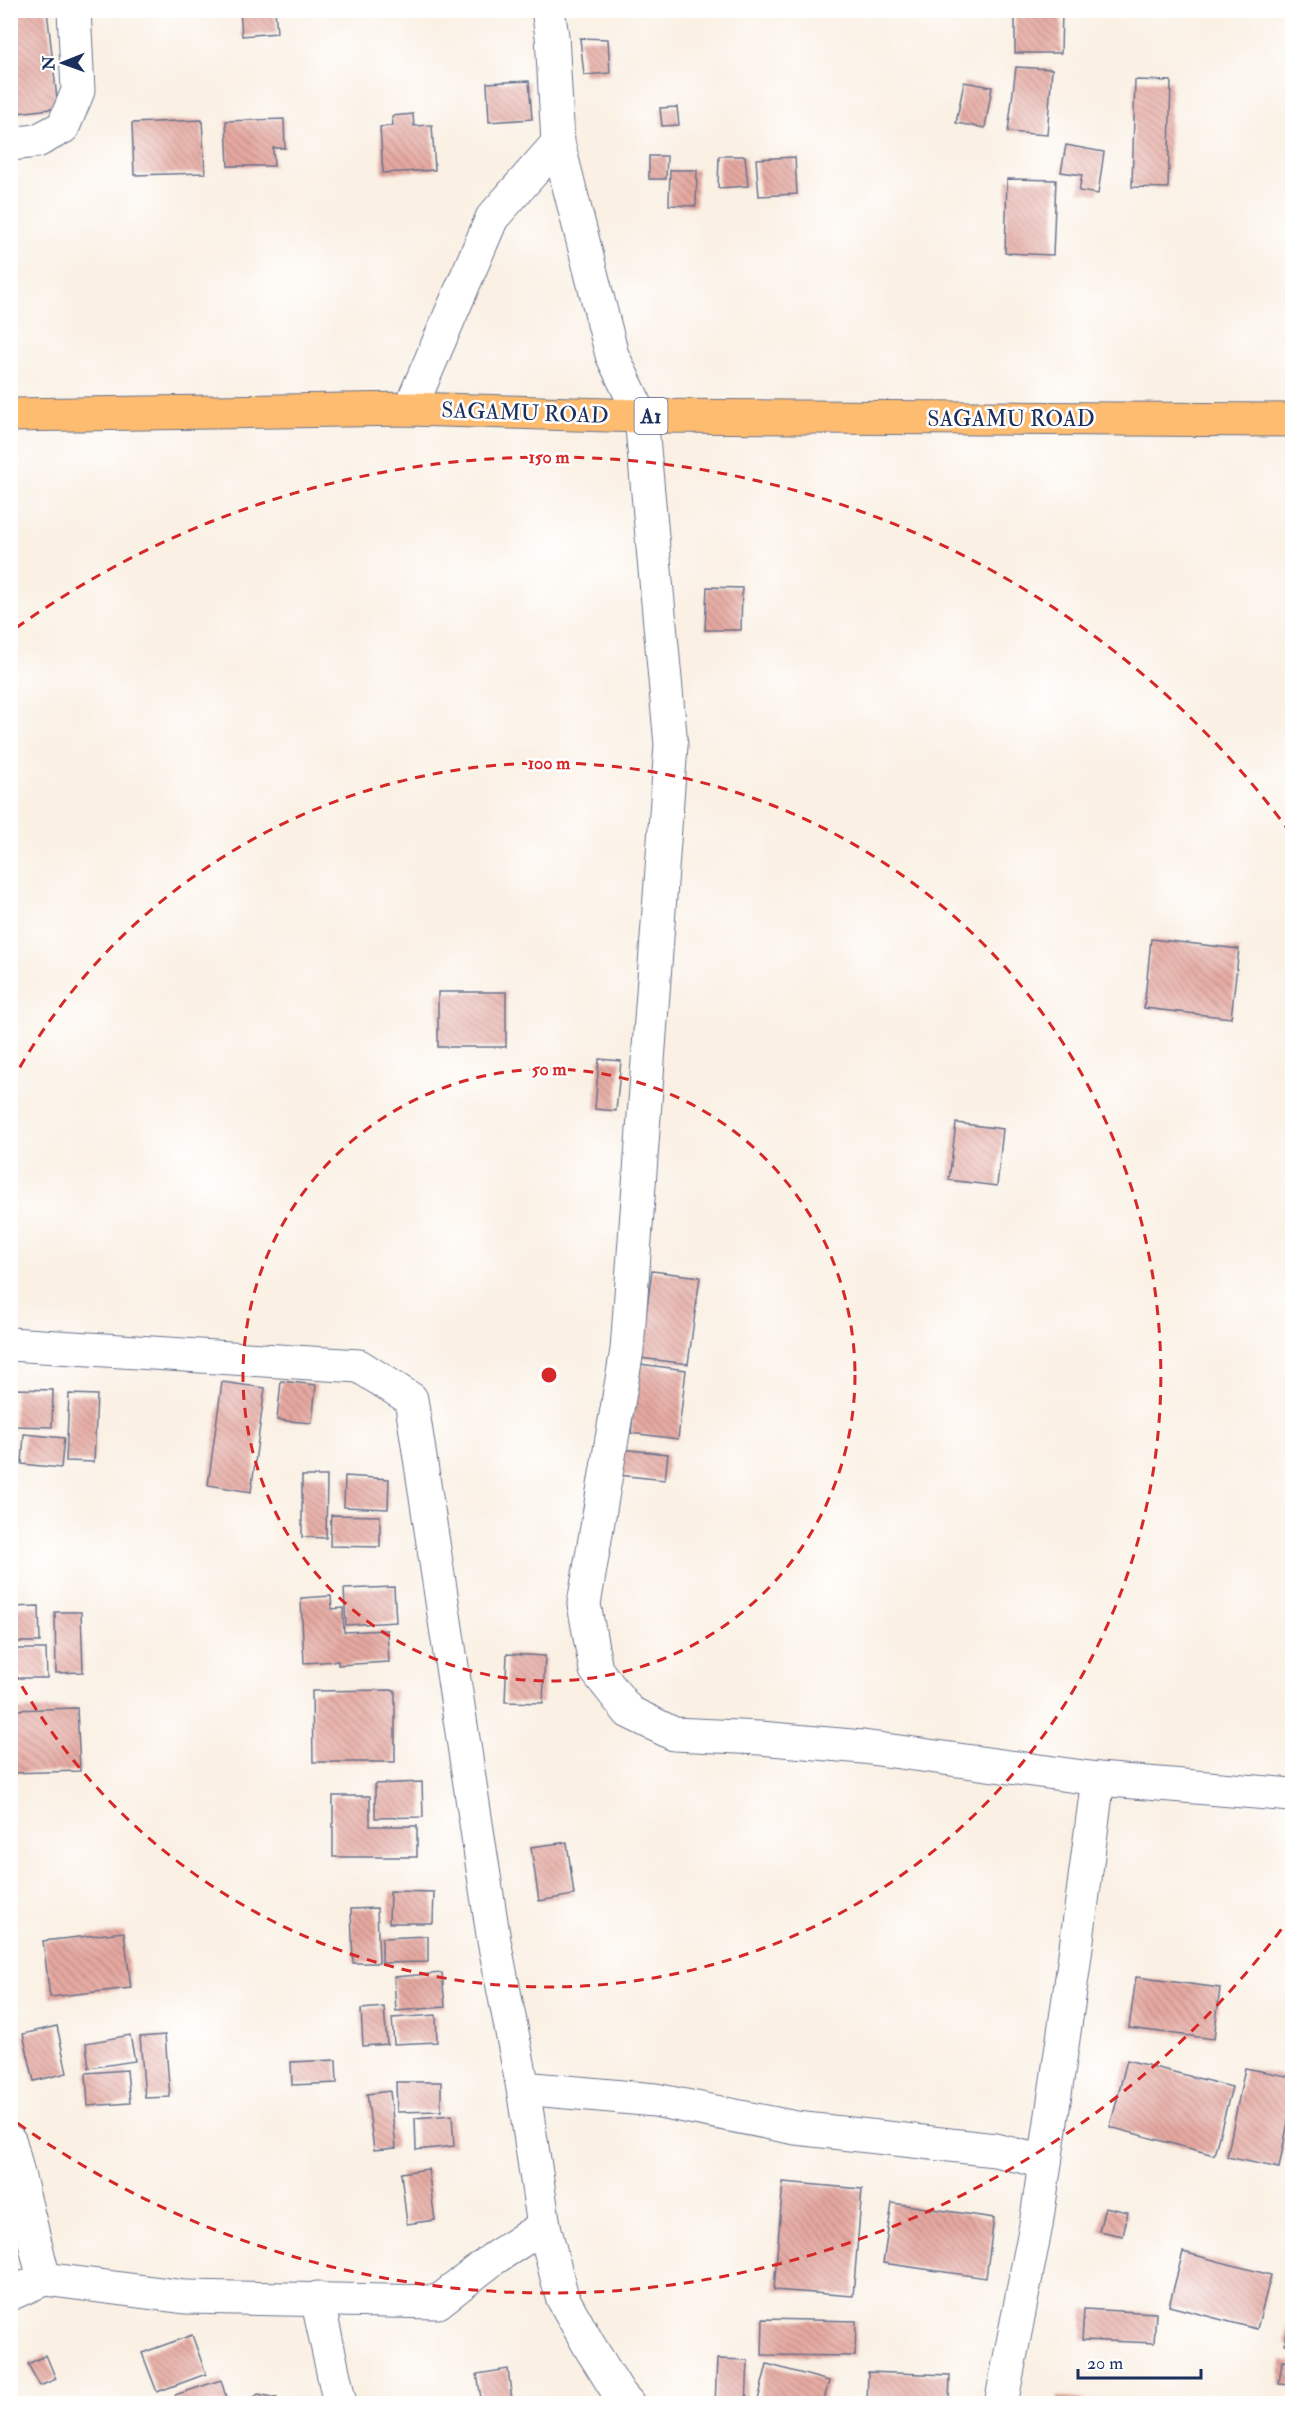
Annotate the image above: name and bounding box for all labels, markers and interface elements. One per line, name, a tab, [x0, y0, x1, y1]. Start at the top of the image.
north arrow	[33, 33, 93, 93]
text: N	[39, 55, 59, 72]
street label: SAGAMU ROAD	[441, 396, 609, 430]
road number: A1	[634, 398, 668, 434]
street label: SAGAMU ROAD	[927, 405, 1095, 433]
text: 150 m	[528, 446, 571, 469]
text: 100 m	[528, 752, 571, 775]
text: 50 m	[532, 1058, 567, 1081]
centre of rings	[539, 1365, 559, 1385]
scale bar	[1078, 2342, 1201, 2380]
text: 20 m	[1087, 2352, 1123, 2375]

